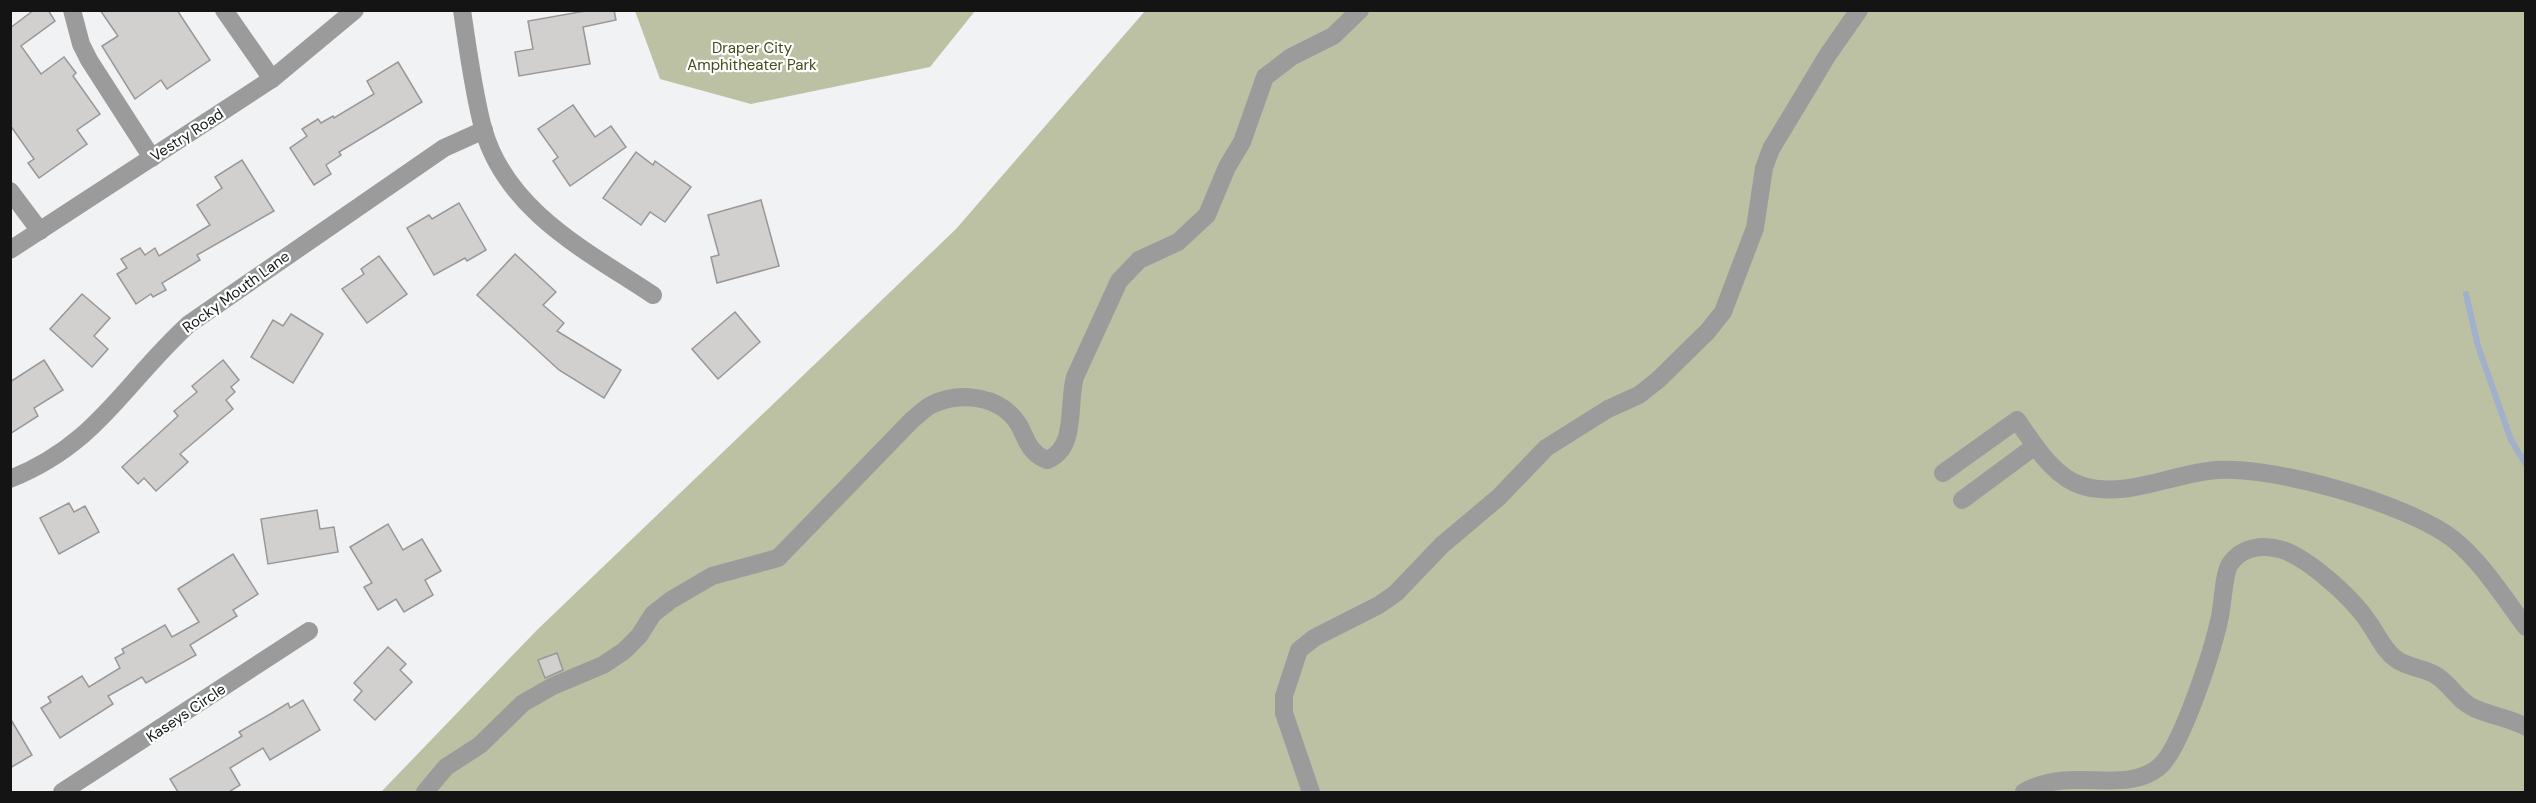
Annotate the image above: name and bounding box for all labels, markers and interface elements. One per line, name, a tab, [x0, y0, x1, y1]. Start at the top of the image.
park label: Draper City Amphitheater Park	[687, 38, 817, 75]
street label: Vestry Road	[147, 104, 227, 166]
street label: Rocky Mouth Lane	[178, 246, 294, 338]
street label: Kaseys Circle	[142, 679, 230, 747]

